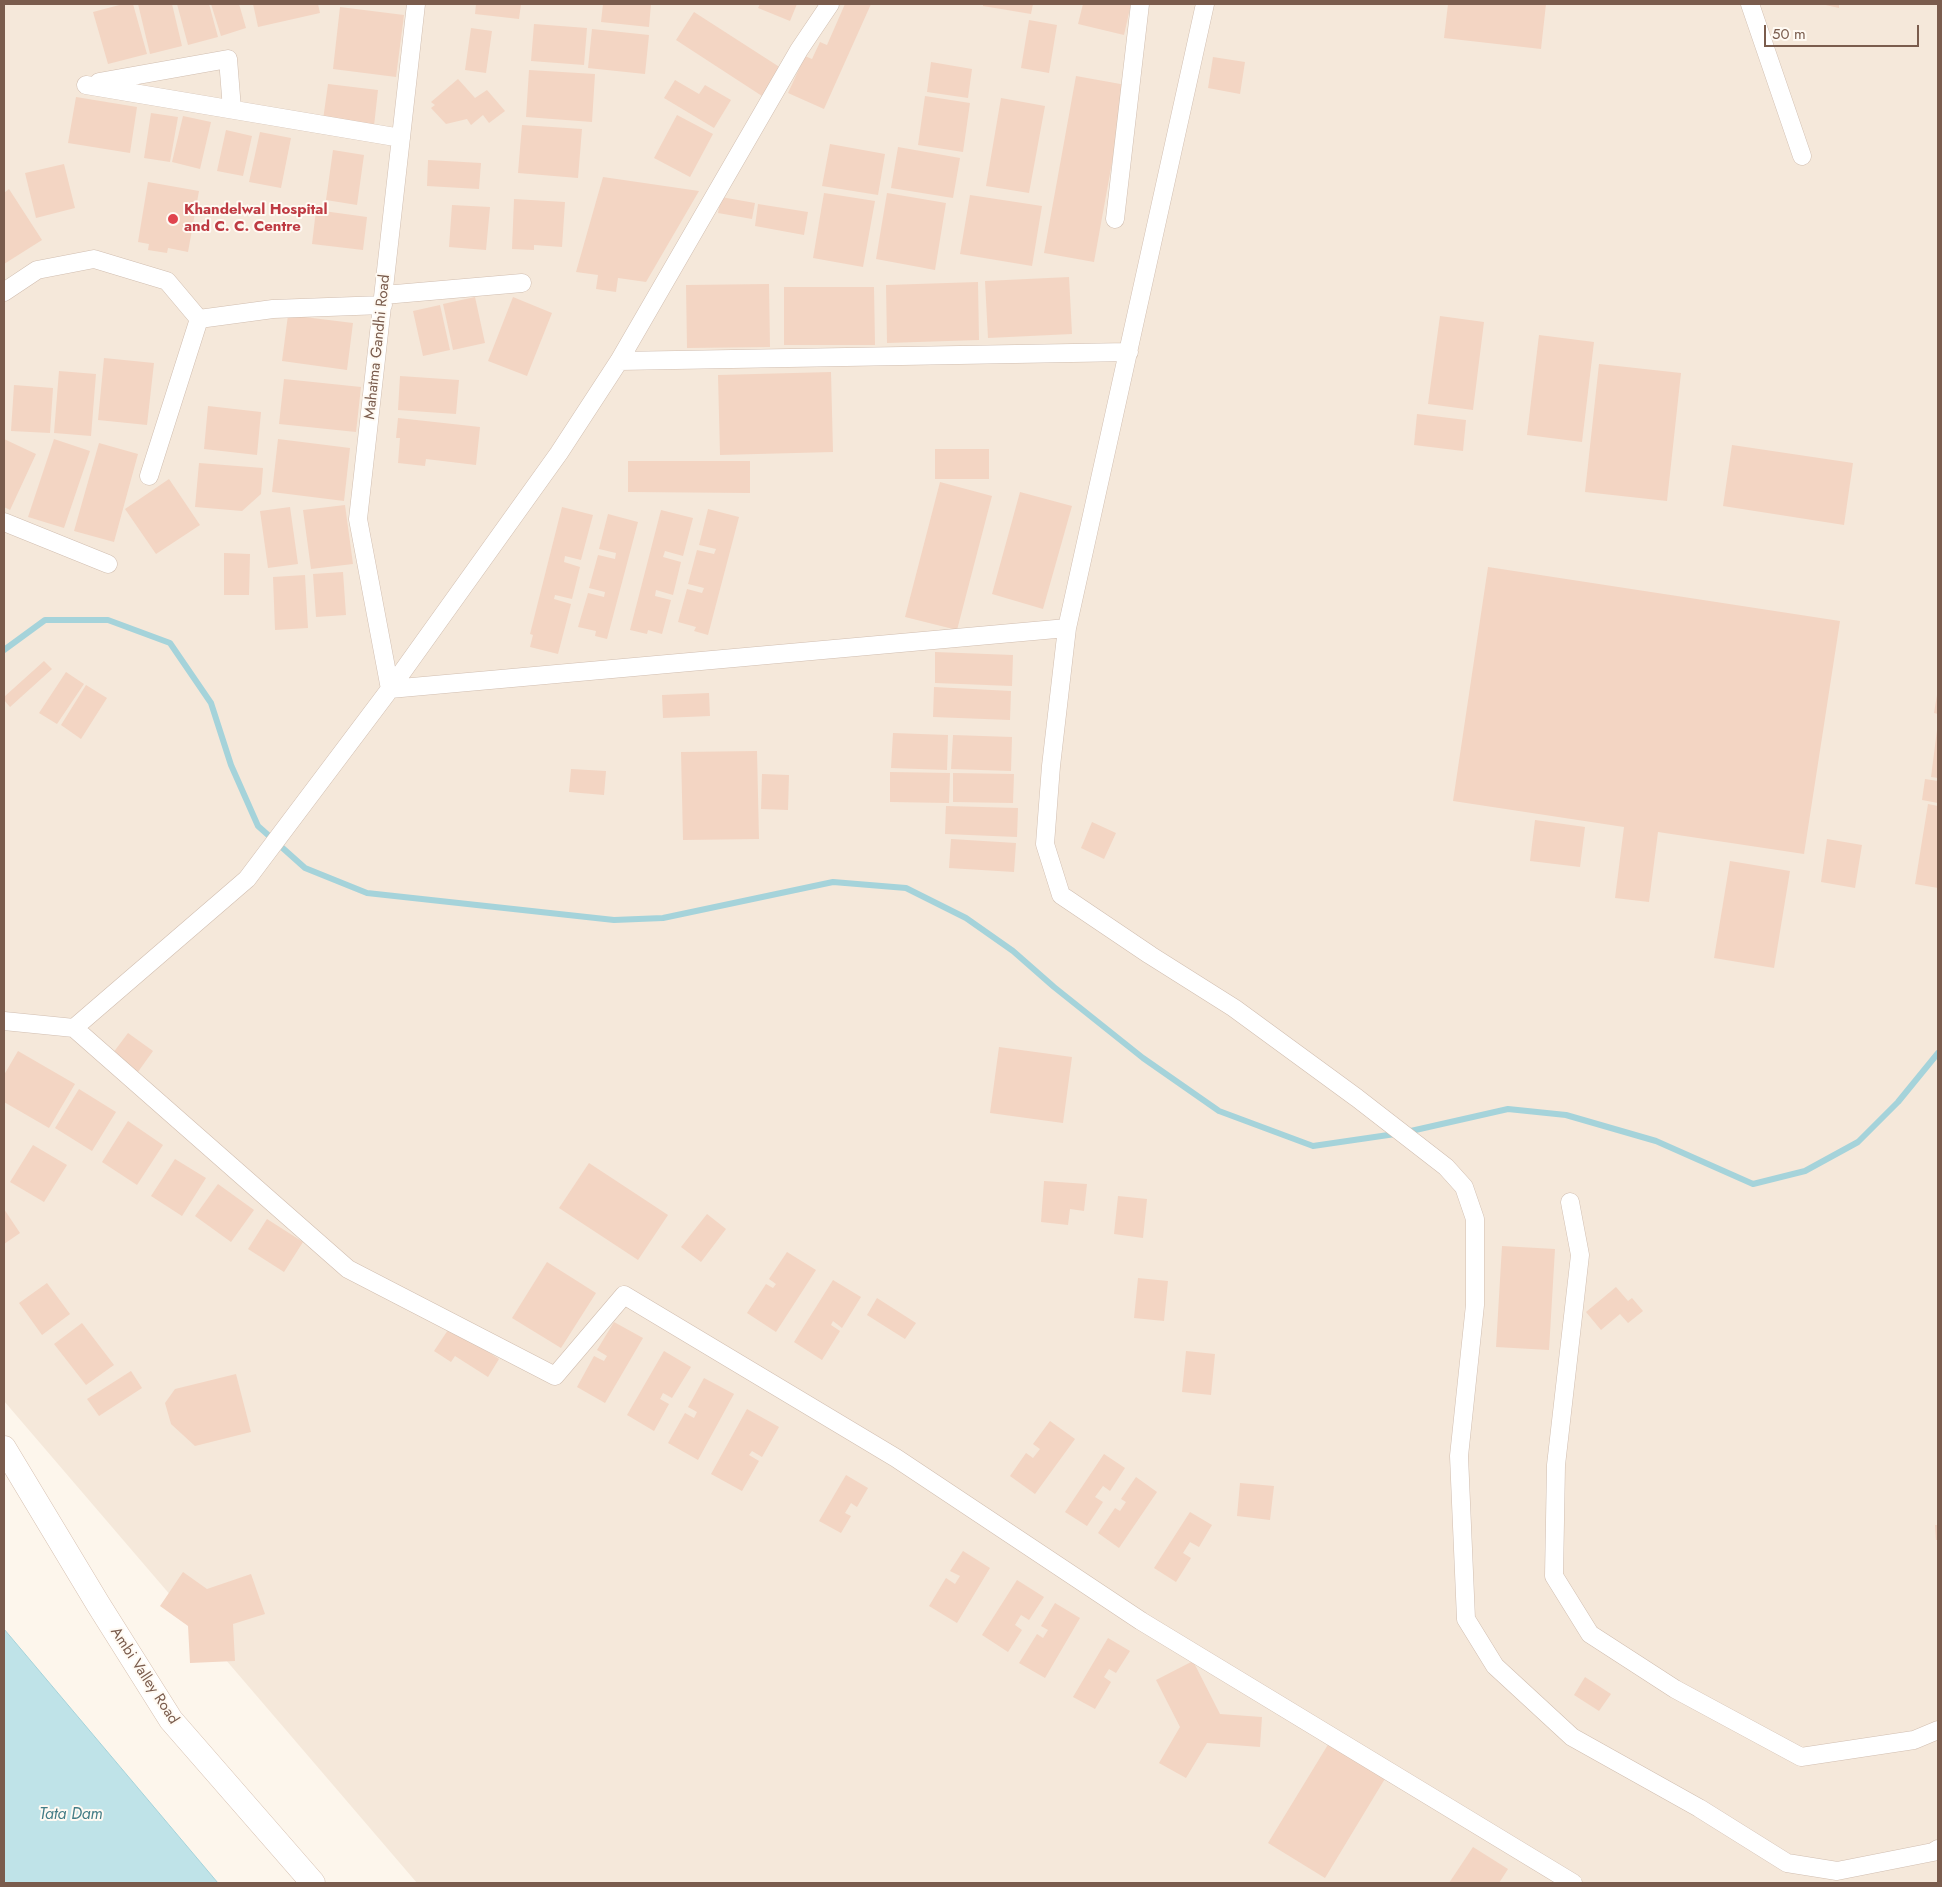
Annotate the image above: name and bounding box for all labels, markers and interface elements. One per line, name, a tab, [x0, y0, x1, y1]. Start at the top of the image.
scale bar	[1767, 15, 1922, 47]
text: 50 m	[1772, 23, 1806, 45]
place label: Khandelwal Hospital and C. C. Centre	[184, 201, 327, 236]
marker: Khandelwal Hospital and C. C. Centre	[166, 212, 180, 226]
street label: Mahatma Gandhi Road	[361, 274, 395, 420]
street label: Ambi Valley Road	[106, 1624, 182, 1728]
water label: Tata Dam	[39, 1805, 103, 1825]

